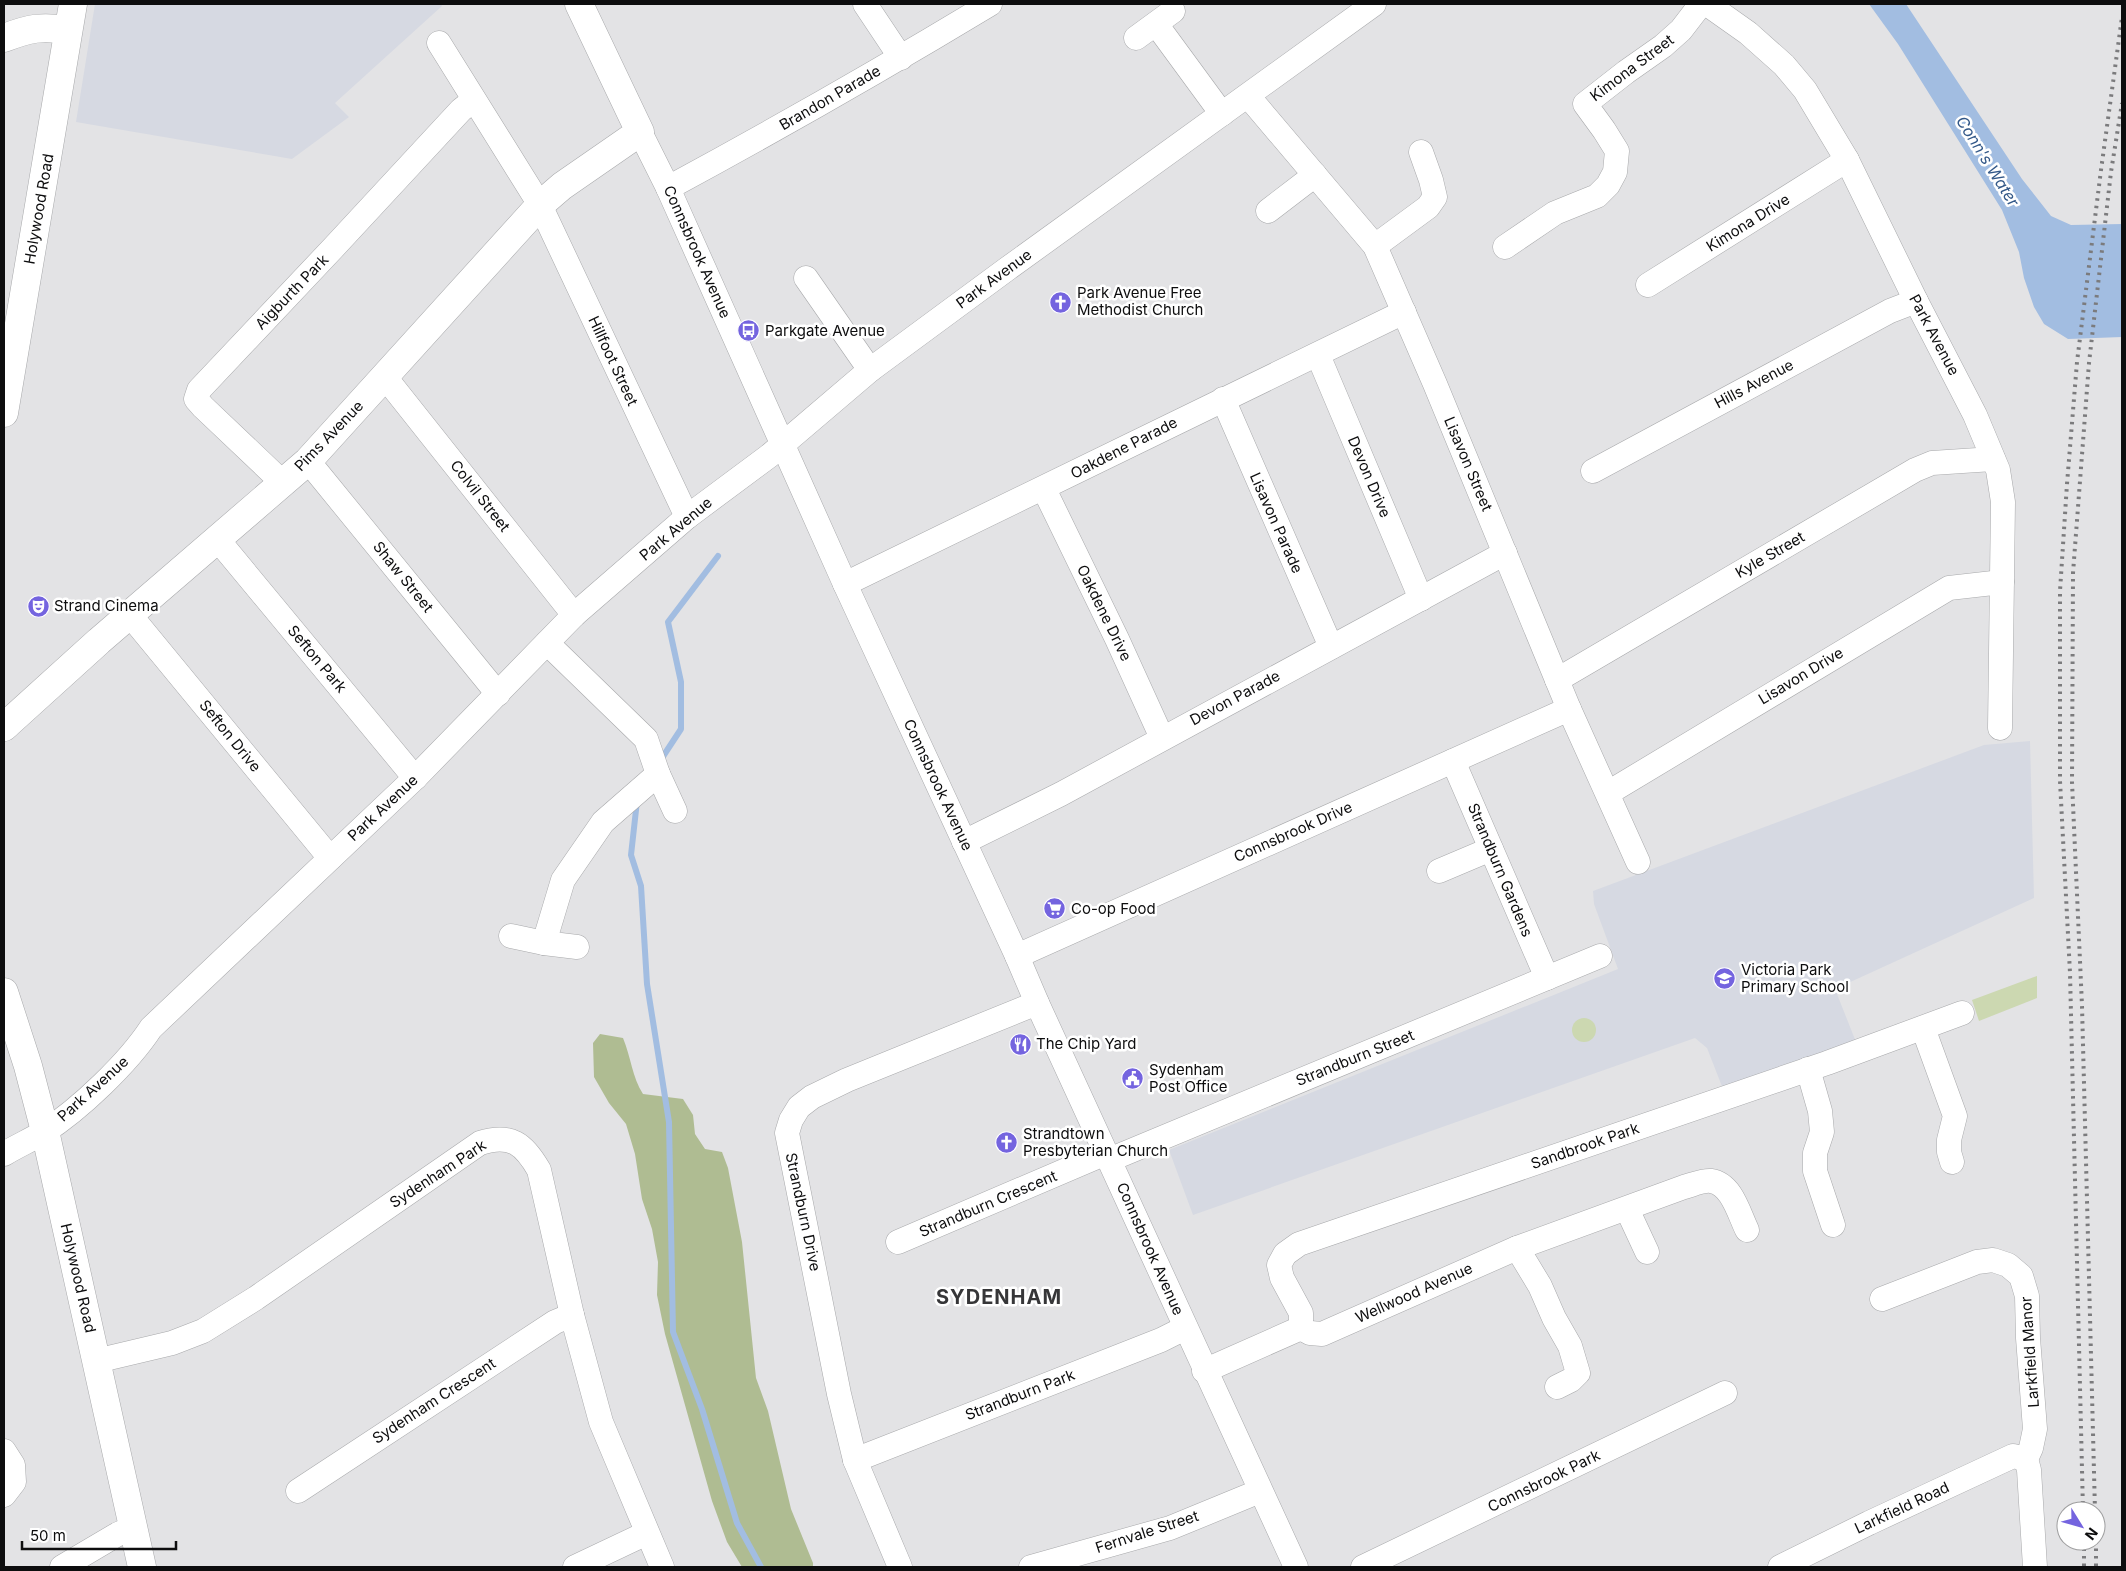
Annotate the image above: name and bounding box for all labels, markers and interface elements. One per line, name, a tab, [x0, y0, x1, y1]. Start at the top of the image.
street label: Kimona Street	[1586, 30, 1677, 105]
street label: Brandon Parade	[776, 61, 884, 134]
water label: Conn's Water	[1952, 112, 2024, 211]
street label: Holywood Road	[19, 152, 58, 266]
street label: Connsbrook Avenue	[660, 182, 735, 321]
street label: Kimona Drive	[1702, 189, 1793, 256]
street label: Park Avenue	[952, 245, 1035, 312]
street label: Aigburth Park	[251, 250, 333, 333]
place label: Park Avenue Free Methodist Church	[1077, 283, 1203, 319]
church icon: Park Avenue Free Methodist Church	[1049, 290, 1073, 314]
street label: Park Avenue	[1905, 291, 1964, 379]
street label: Hillfoot Street	[584, 313, 643, 409]
bus stop icon: Parkgate Avenue	[737, 319, 761, 343]
place label: Parkgate Avenue	[765, 321, 885, 340]
street label: Hills Avenue	[1711, 355, 1797, 412]
street label: Pims Avenue	[290, 396, 367, 475]
street label: Oakdene Parade	[1067, 412, 1180, 483]
street label: Lisavon Street	[1440, 414, 1497, 514]
street label: Devon Drive	[1344, 433, 1395, 520]
street label: Colvil Street	[446, 456, 514, 535]
street label: Lisavon Parade	[1246, 469, 1307, 576]
street label: Park Avenue	[635, 493, 716, 565]
street label: Kyle Street	[1732, 527, 1808, 582]
street label: Shaw Street	[369, 537, 438, 616]
street label: Oakdene Drive	[1073, 562, 1136, 664]
theatre icon: Strand Cinema	[26, 594, 50, 618]
place label: Strand Cinema	[54, 596, 159, 615]
street label: Sefton Park	[284, 621, 352, 697]
street label: Lisavon Drive	[1755, 643, 1847, 708]
street label: Devon Parade	[1186, 666, 1283, 729]
street label: Sefton Drive	[195, 696, 265, 776]
street label: Connsbrook Avenue	[900, 716, 977, 854]
street label: Park Avenue	[344, 770, 422, 845]
street label: Connsbrook Drive	[1231, 797, 1355, 866]
street label: Strandburn Gardens	[1464, 800, 1537, 940]
supermarket icon: Co-op Food	[1043, 897, 1067, 921]
place label: Co-op Food	[1071, 899, 1156, 918]
place label: Victoria Park Primary School	[1741, 960, 1849, 996]
school or university icon: Victoria Park Primary School	[1713, 967, 1737, 991]
street label: Strandburn Street	[1293, 1025, 1417, 1090]
restaurant icon: The Chip Yard	[1008, 1032, 1032, 1056]
place label: The Chip Yard	[1036, 1034, 1137, 1053]
street label: Park Avenue	[53, 1052, 132, 1125]
place label: Sydenham Post Office	[1149, 1060, 1227, 1096]
public building icon: Sydenham Post Office	[1121, 1067, 1145, 1091]
street label: Sandbrook Park	[1528, 1118, 1642, 1173]
place label: Strandtown Presbyterian Church	[1023, 1124, 1168, 1160]
church icon: Strandtown Presbyterian Church	[995, 1131, 1019, 1155]
street label: Sydenham Park	[386, 1135, 490, 1212]
street label: Strandburn Drive	[782, 1151, 825, 1273]
street label: Strandburn Crescent	[916, 1166, 1060, 1241]
street label: Connsbrook Avenue	[1113, 1179, 1188, 1318]
street label: Holywood Road	[57, 1221, 100, 1335]
street label: Wellwood Avenue	[1352, 1258, 1475, 1327]
district label: SYDENHAM	[936, 1285, 1062, 1309]
street label: Larkfield Manor	[2016, 1295, 2043, 1408]
street label: Sydenham Crescent	[368, 1354, 499, 1448]
street label: Strandburn Park	[962, 1365, 1078, 1424]
street label: Connsbrook Park	[1484, 1445, 1604, 1516]
street label: Larkfield Road	[1851, 1477, 1952, 1538]
north arrow	[2056, 1501, 2106, 1551]
street label: Fernvale Street	[1093, 1506, 1201, 1557]
scale bar	[22, 1518, 176, 1550]
text: N	[2082, 1525, 2102, 1544]
text: 50 m	[30, 1526, 66, 1545]

